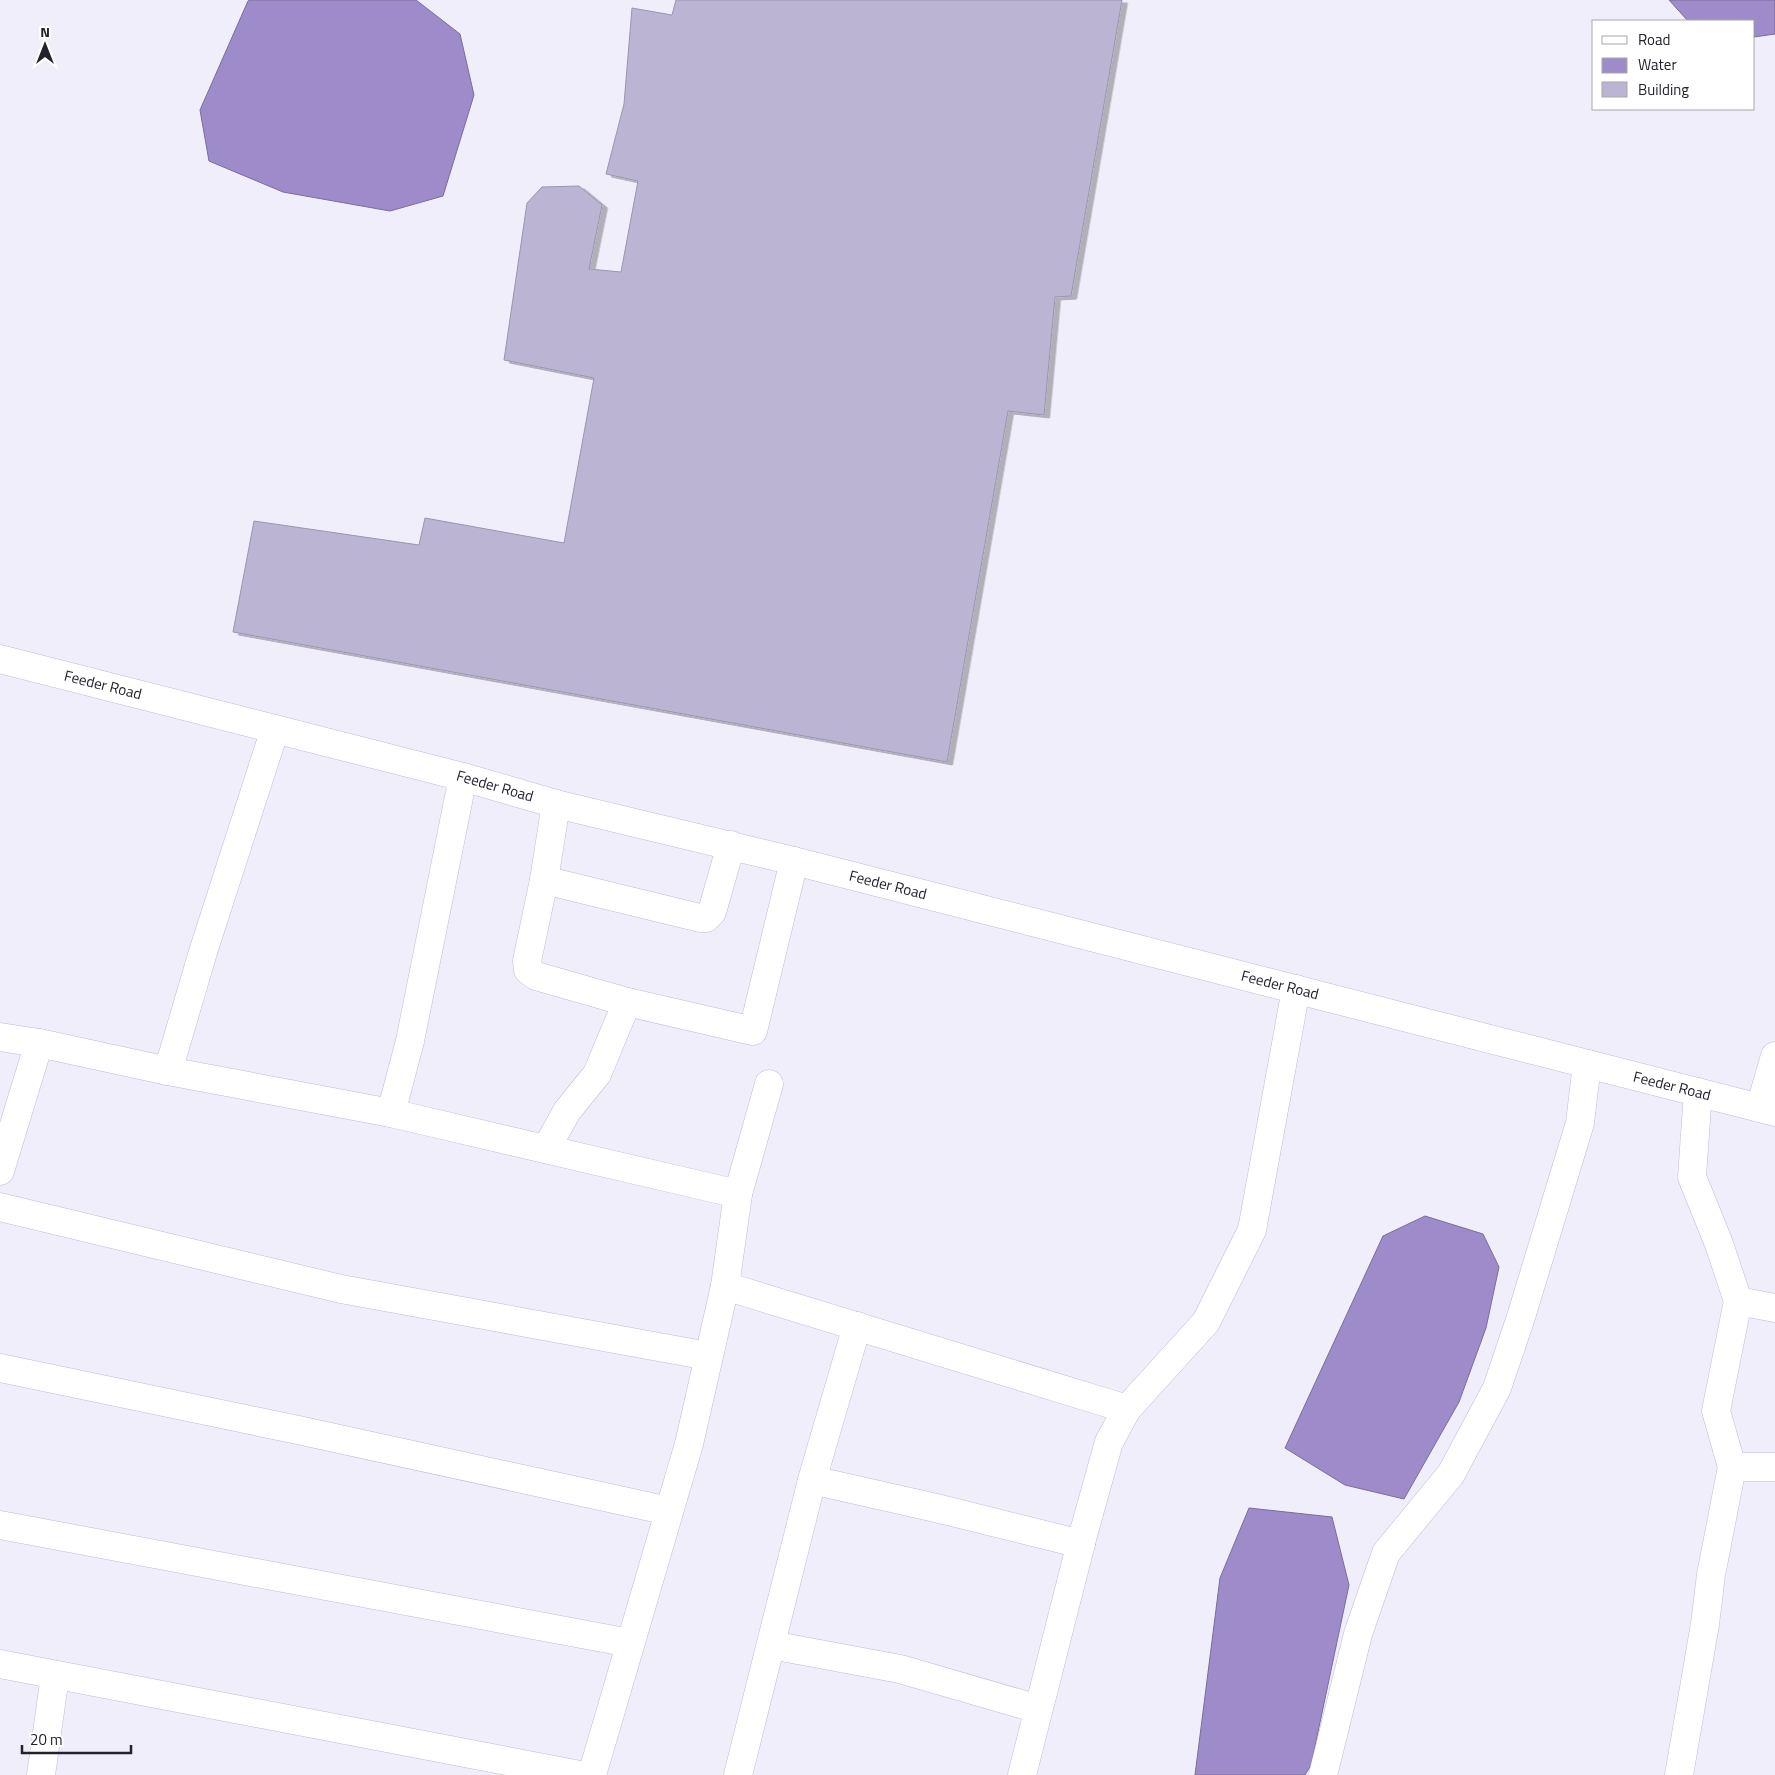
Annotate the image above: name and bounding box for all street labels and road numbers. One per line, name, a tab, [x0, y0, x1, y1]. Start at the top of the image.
street label: Feeder Road	[62, 664, 144, 705]
street label: Feeder Road	[454, 764, 536, 807]
street label: Feeder Road	[847, 864, 929, 905]
street label: Feeder Road	[1239, 964, 1321, 1005]
street label: Feeder Road	[1631, 1065, 1713, 1106]

